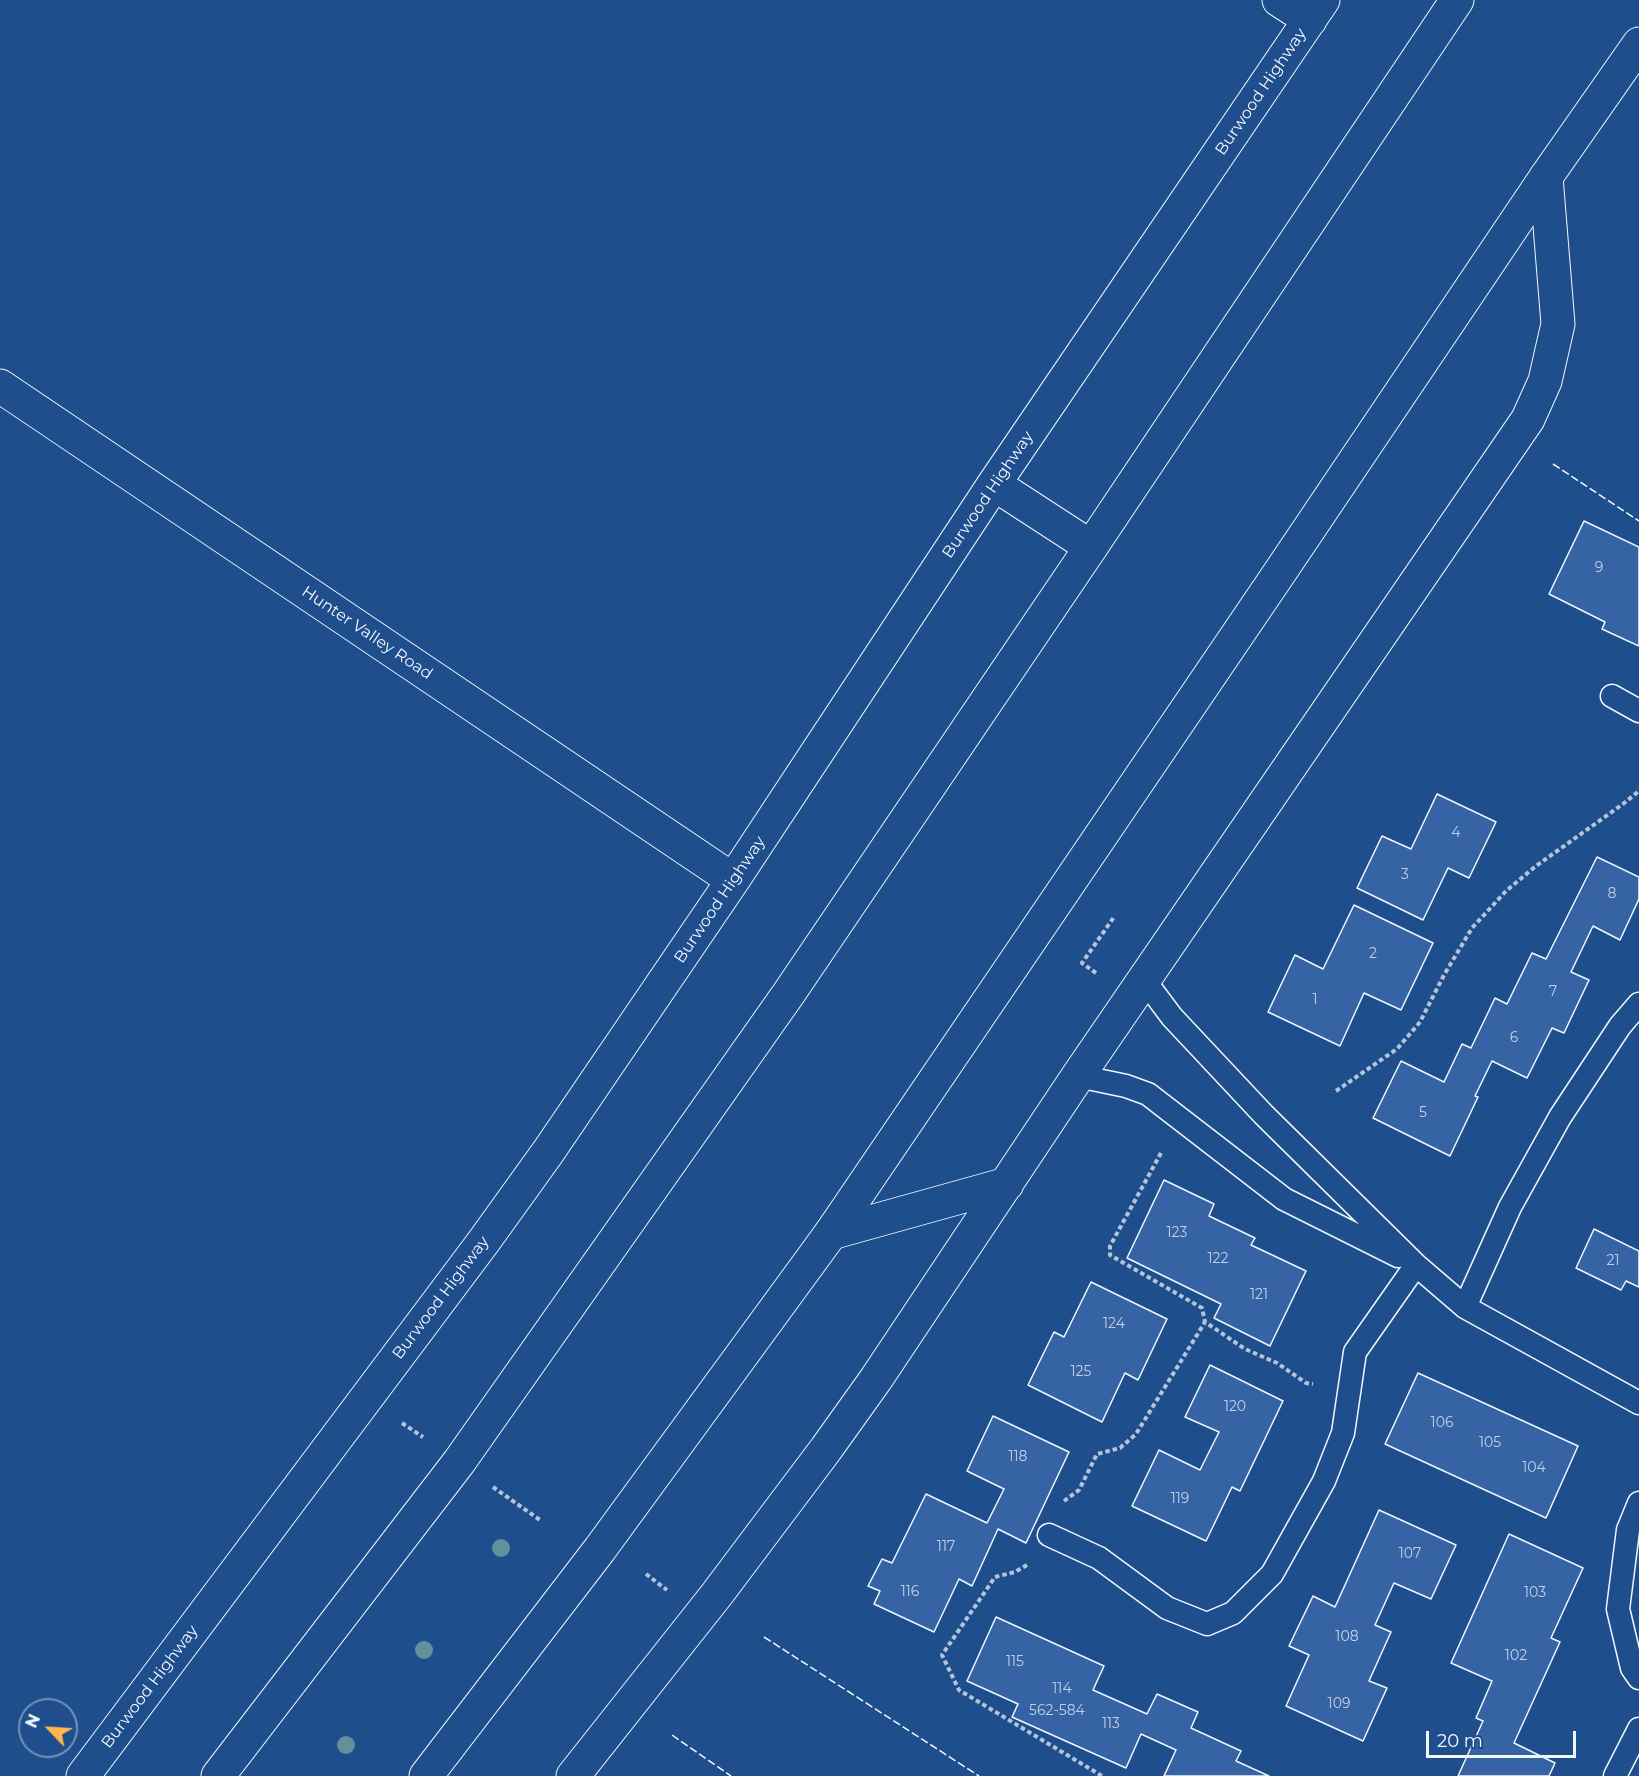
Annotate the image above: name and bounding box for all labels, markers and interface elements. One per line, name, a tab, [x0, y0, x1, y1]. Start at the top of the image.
street label: Burwood Highway	[1211, 25, 1311, 159]
street label: Burwood Highway	[938, 428, 1038, 562]
house number: 9	[1595, 560, 1603, 576]
street label: Hunter Valley Road	[298, 582, 436, 684]
house number: 4	[1451, 825, 1461, 841]
street label: Burwood Highway	[670, 833, 770, 967]
house number: 3	[1401, 867, 1409, 883]
house number: 8	[1608, 886, 1616, 902]
house number: 2	[1369, 946, 1377, 962]
house number: 7	[1549, 984, 1557, 1000]
house number: 1	[1312, 992, 1318, 1008]
house number: 6	[1510, 1030, 1518, 1046]
house number: 5	[1419, 1105, 1427, 1121]
house number: 123	[1167, 1225, 1187, 1241]
street label: Burwood Highway	[389, 1233, 493, 1363]
house number: 122	[1208, 1251, 1228, 1267]
house number: 21	[1606, 1253, 1620, 1269]
house number: 121	[1250, 1287, 1268, 1303]
house number: 124	[1103, 1316, 1125, 1332]
house number: 125	[1071, 1364, 1091, 1380]
house number: 120	[1224, 1399, 1246, 1415]
house number: 106	[1431, 1415, 1453, 1431]
house number: 105	[1479, 1435, 1501, 1451]
house number: 118	[1008, 1449, 1028, 1465]
house number: 104	[1522, 1460, 1546, 1476]
house number: 119	[1171, 1491, 1189, 1507]
house number: 117	[937, 1539, 955, 1555]
house number: 107	[1399, 1546, 1421, 1562]
house number: 116	[901, 1584, 919, 1600]
house number: 103	[1524, 1585, 1546, 1601]
street label: Burwood Highway	[98, 1622, 202, 1752]
house number: 108	[1335, 1629, 1359, 1645]
house number: 102	[1505, 1648, 1527, 1664]
house number: 115	[1006, 1654, 1024, 1670]
house number: 114	[1052, 1681, 1072, 1697]
house number: 109	[1328, 1696, 1350, 1712]
north arrow	[18, 1698, 78, 1758]
house number: 562-584	[1029, 1703, 1085, 1719]
text: N	[22, 1711, 44, 1731]
house number: 113	[1102, 1716, 1120, 1732]
scale bar	[1429, 1719, 1579, 1757]
text: 20 m	[1437, 1730, 1483, 1752]

